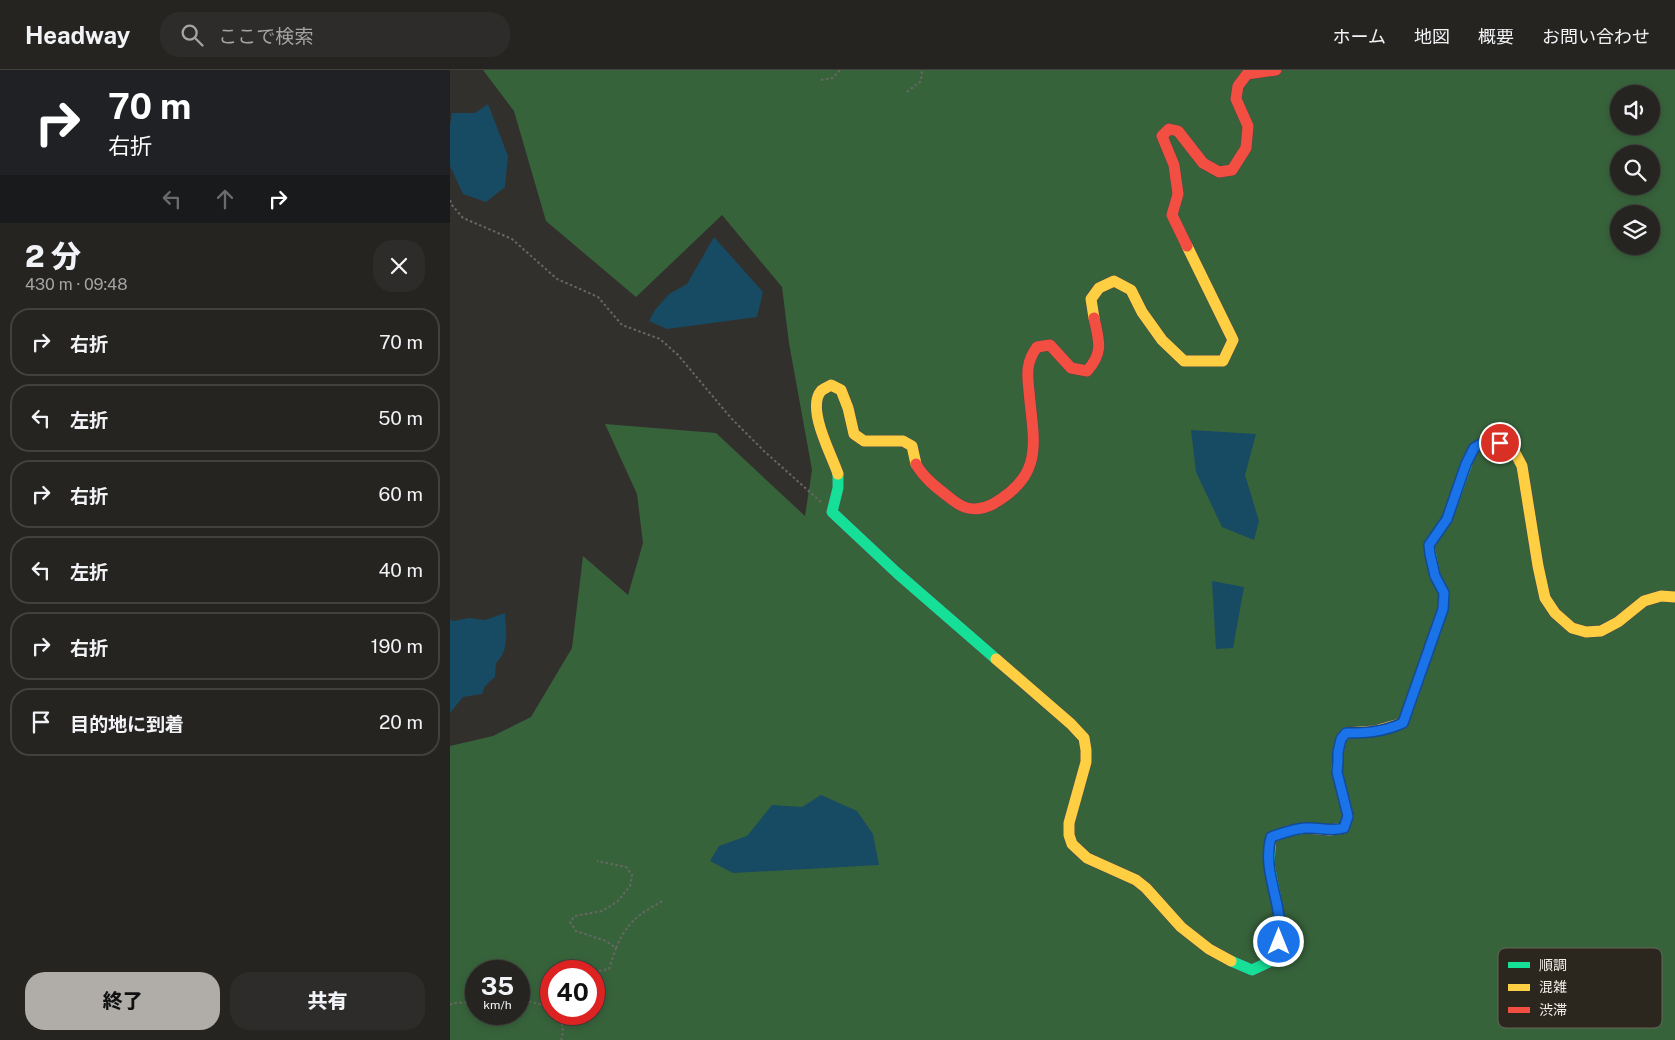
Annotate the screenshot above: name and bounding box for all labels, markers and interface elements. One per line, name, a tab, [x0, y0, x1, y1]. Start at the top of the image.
search box	[160, 12, 510, 57]
text: Headway	[25, 21, 130, 49]
icon: search	[178, 21, 206, 49]
text: ここで検索	[218, 25, 313, 47]
text: ホーム	[1333, 26, 1386, 47]
text: 地図	[1414, 26, 1450, 47]
text: 概要	[1478, 26, 1514, 47]
text: お問い合わせ	[1542, 26, 1650, 47]
map controls	[1610, 85, 1660, 255]
button: sound	[1610, 85, 1660, 135]
text: 70 m	[108, 86, 191, 127]
icon: right	[25, 90, 90, 155]
text: 右折	[108, 133, 152, 159]
button: search	[1610, 145, 1660, 195]
icon: left	[158, 185, 186, 213]
icon: ahead	[211, 185, 239, 213]
icon: right	[264, 185, 292, 213]
button: layers	[1610, 205, 1660, 255]
text: 2 分	[25, 238, 81, 274]
button: close	[373, 240, 425, 292]
text: 430 m · 09:48	[25, 275, 128, 294]
icon: right	[27, 328, 55, 356]
text: 70 m	[379, 331, 423, 353]
text: 右折	[70, 333, 108, 355]
icon: left	[27, 404, 55, 432]
text: 50 m	[378, 407, 423, 429]
text: 左折	[70, 409, 108, 431]
pin	[1479, 422, 1521, 464]
icon: arrive	[1486, 429, 1514, 457]
icon: right	[27, 480, 55, 508]
text: 60 m	[379, 483, 423, 505]
text: 右折	[70, 485, 108, 507]
icon: left	[27, 556, 55, 584]
text: 40 m	[378, 559, 423, 581]
text: 左折	[70, 561, 108, 583]
icon: right	[27, 632, 55, 660]
text: 190 m	[371, 635, 423, 657]
text: 右折	[70, 637, 108, 659]
icon: arrive	[27, 708, 55, 736]
text: 20 m	[379, 711, 423, 733]
text: 目的地に到着	[70, 713, 184, 735]
position arrow	[1252, 915, 1304, 967]
legend	[1498, 948, 1662, 1028]
text: 順調	[1539, 957, 1567, 973]
speed limit sign: 40	[540, 960, 605, 1025]
text: 35	[481, 971, 514, 1001]
button: 終了	[25, 972, 220, 1030]
button: 共有	[230, 972, 425, 1030]
text: 混雑	[1539, 979, 1567, 995]
text: km/h	[483, 998, 512, 1012]
text: 渋滞	[1539, 1002, 1567, 1018]

